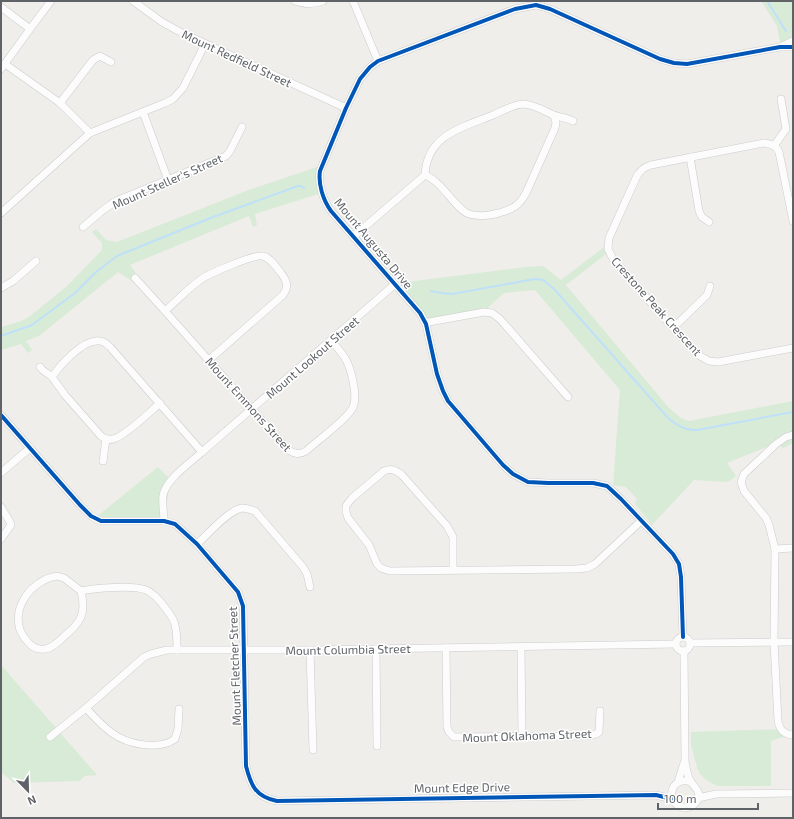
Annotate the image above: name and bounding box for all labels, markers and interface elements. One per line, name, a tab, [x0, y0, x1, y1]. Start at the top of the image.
street label: Mount Redfield Street	[180, 26, 294, 90]
street label: Mount Steller's Street	[110, 150, 225, 212]
street label: Mount Augusta Drive	[332, 195, 416, 291]
street label: Crestone Peak Crescent	[609, 254, 705, 359]
street label: Mount Lookout Street	[263, 313, 362, 401]
street label: Mount Emmons Street	[203, 354, 295, 454]
street label: Mount Fletcher Street	[225, 606, 243, 726]
street label: Mount Columbia Street	[285, 641, 411, 657]
street label: Mount Oklahoma Street	[462, 726, 592, 744]
north arrow	[8, 771, 48, 811]
street label: Mount Edge Drive	[414, 779, 510, 795]
scale bar	[658, 785, 758, 811]
text: 100 m	[664, 791, 696, 805]
text: N	[26, 793, 38, 808]

